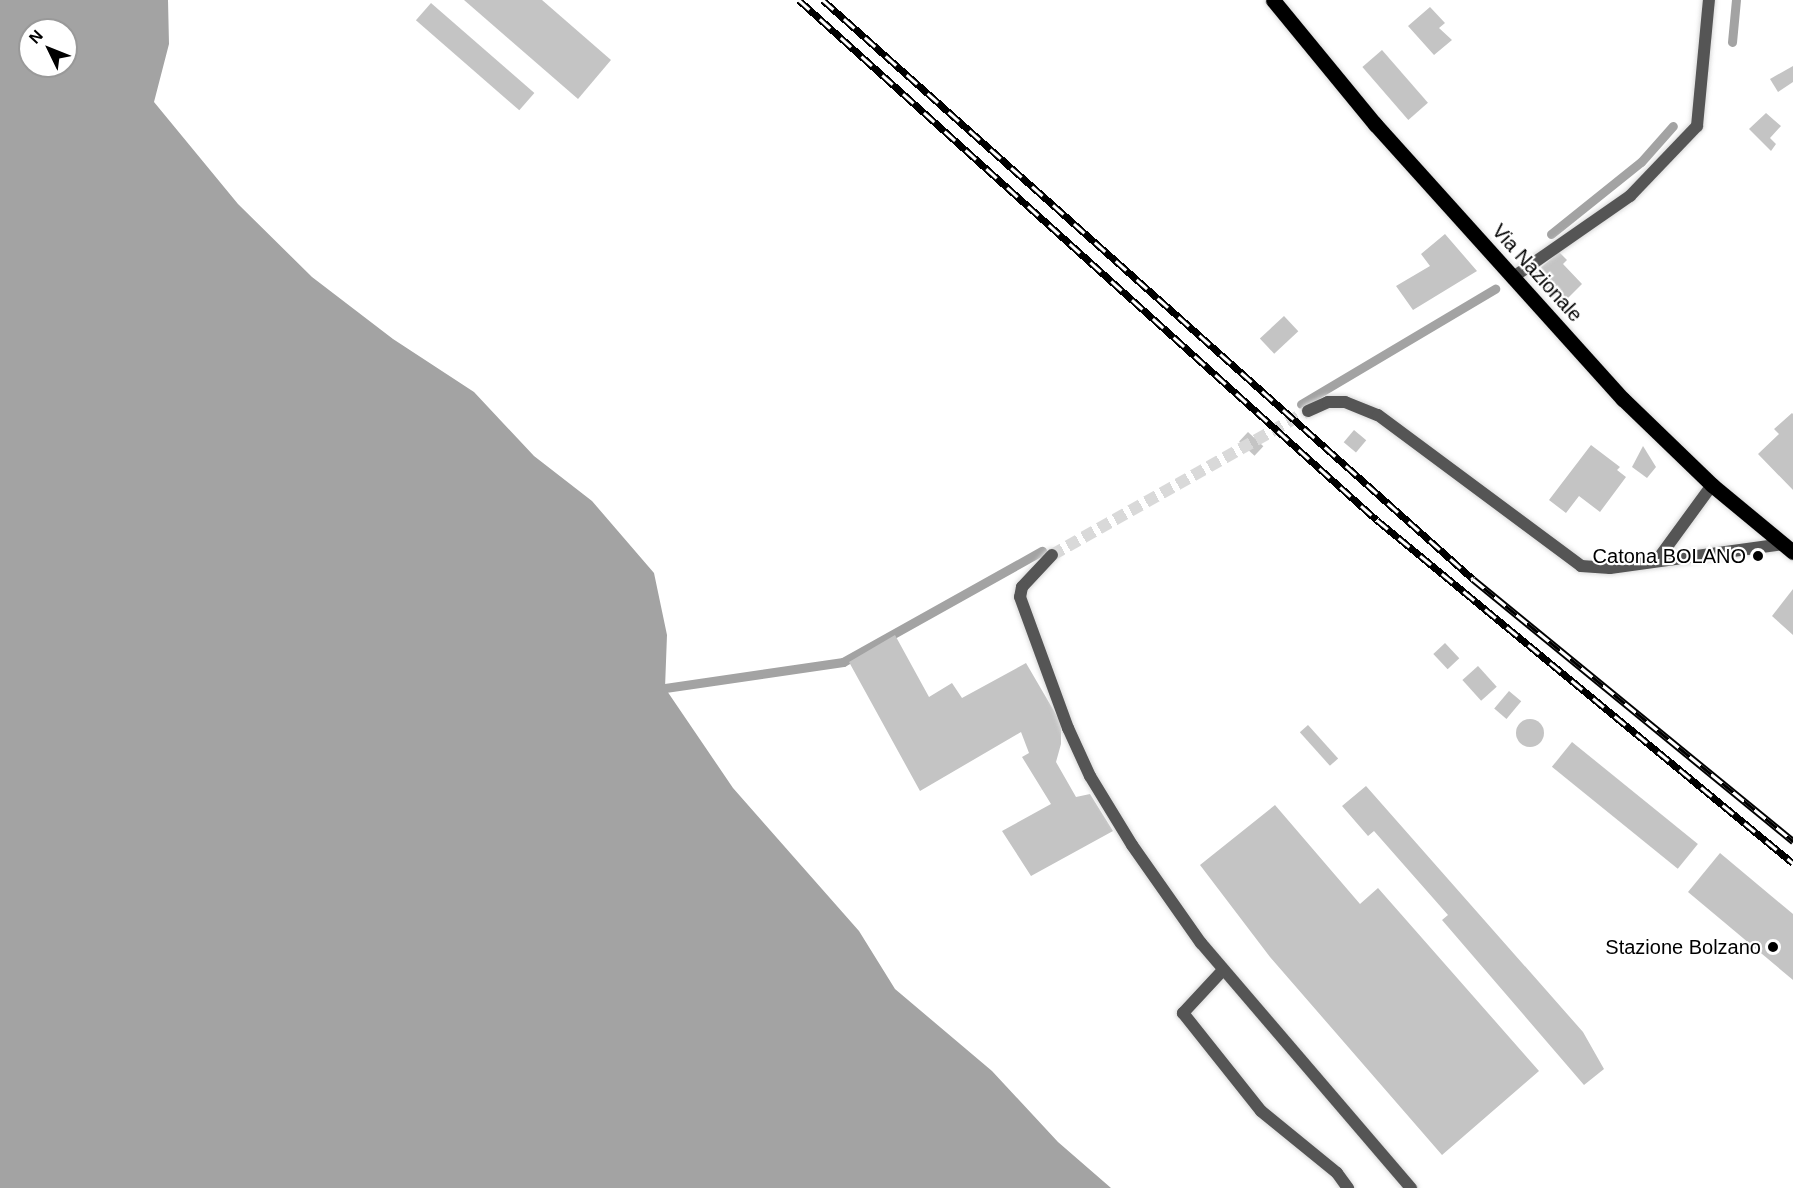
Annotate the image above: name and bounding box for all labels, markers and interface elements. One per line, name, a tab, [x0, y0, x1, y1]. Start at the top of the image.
north arrow	[18, 18, 78, 78]
text: N	[26, 27, 46, 47]
street label: Via Nazionale	[1487, 219, 1587, 327]
place label: Catona BOLANO	[1593, 544, 1746, 568]
marker: Catona BOLANO	[1751, 549, 1765, 563]
place label: Stazione Bolzano	[1605, 935, 1761, 959]
marker: Stazione Bolzano	[1766, 940, 1780, 954]

